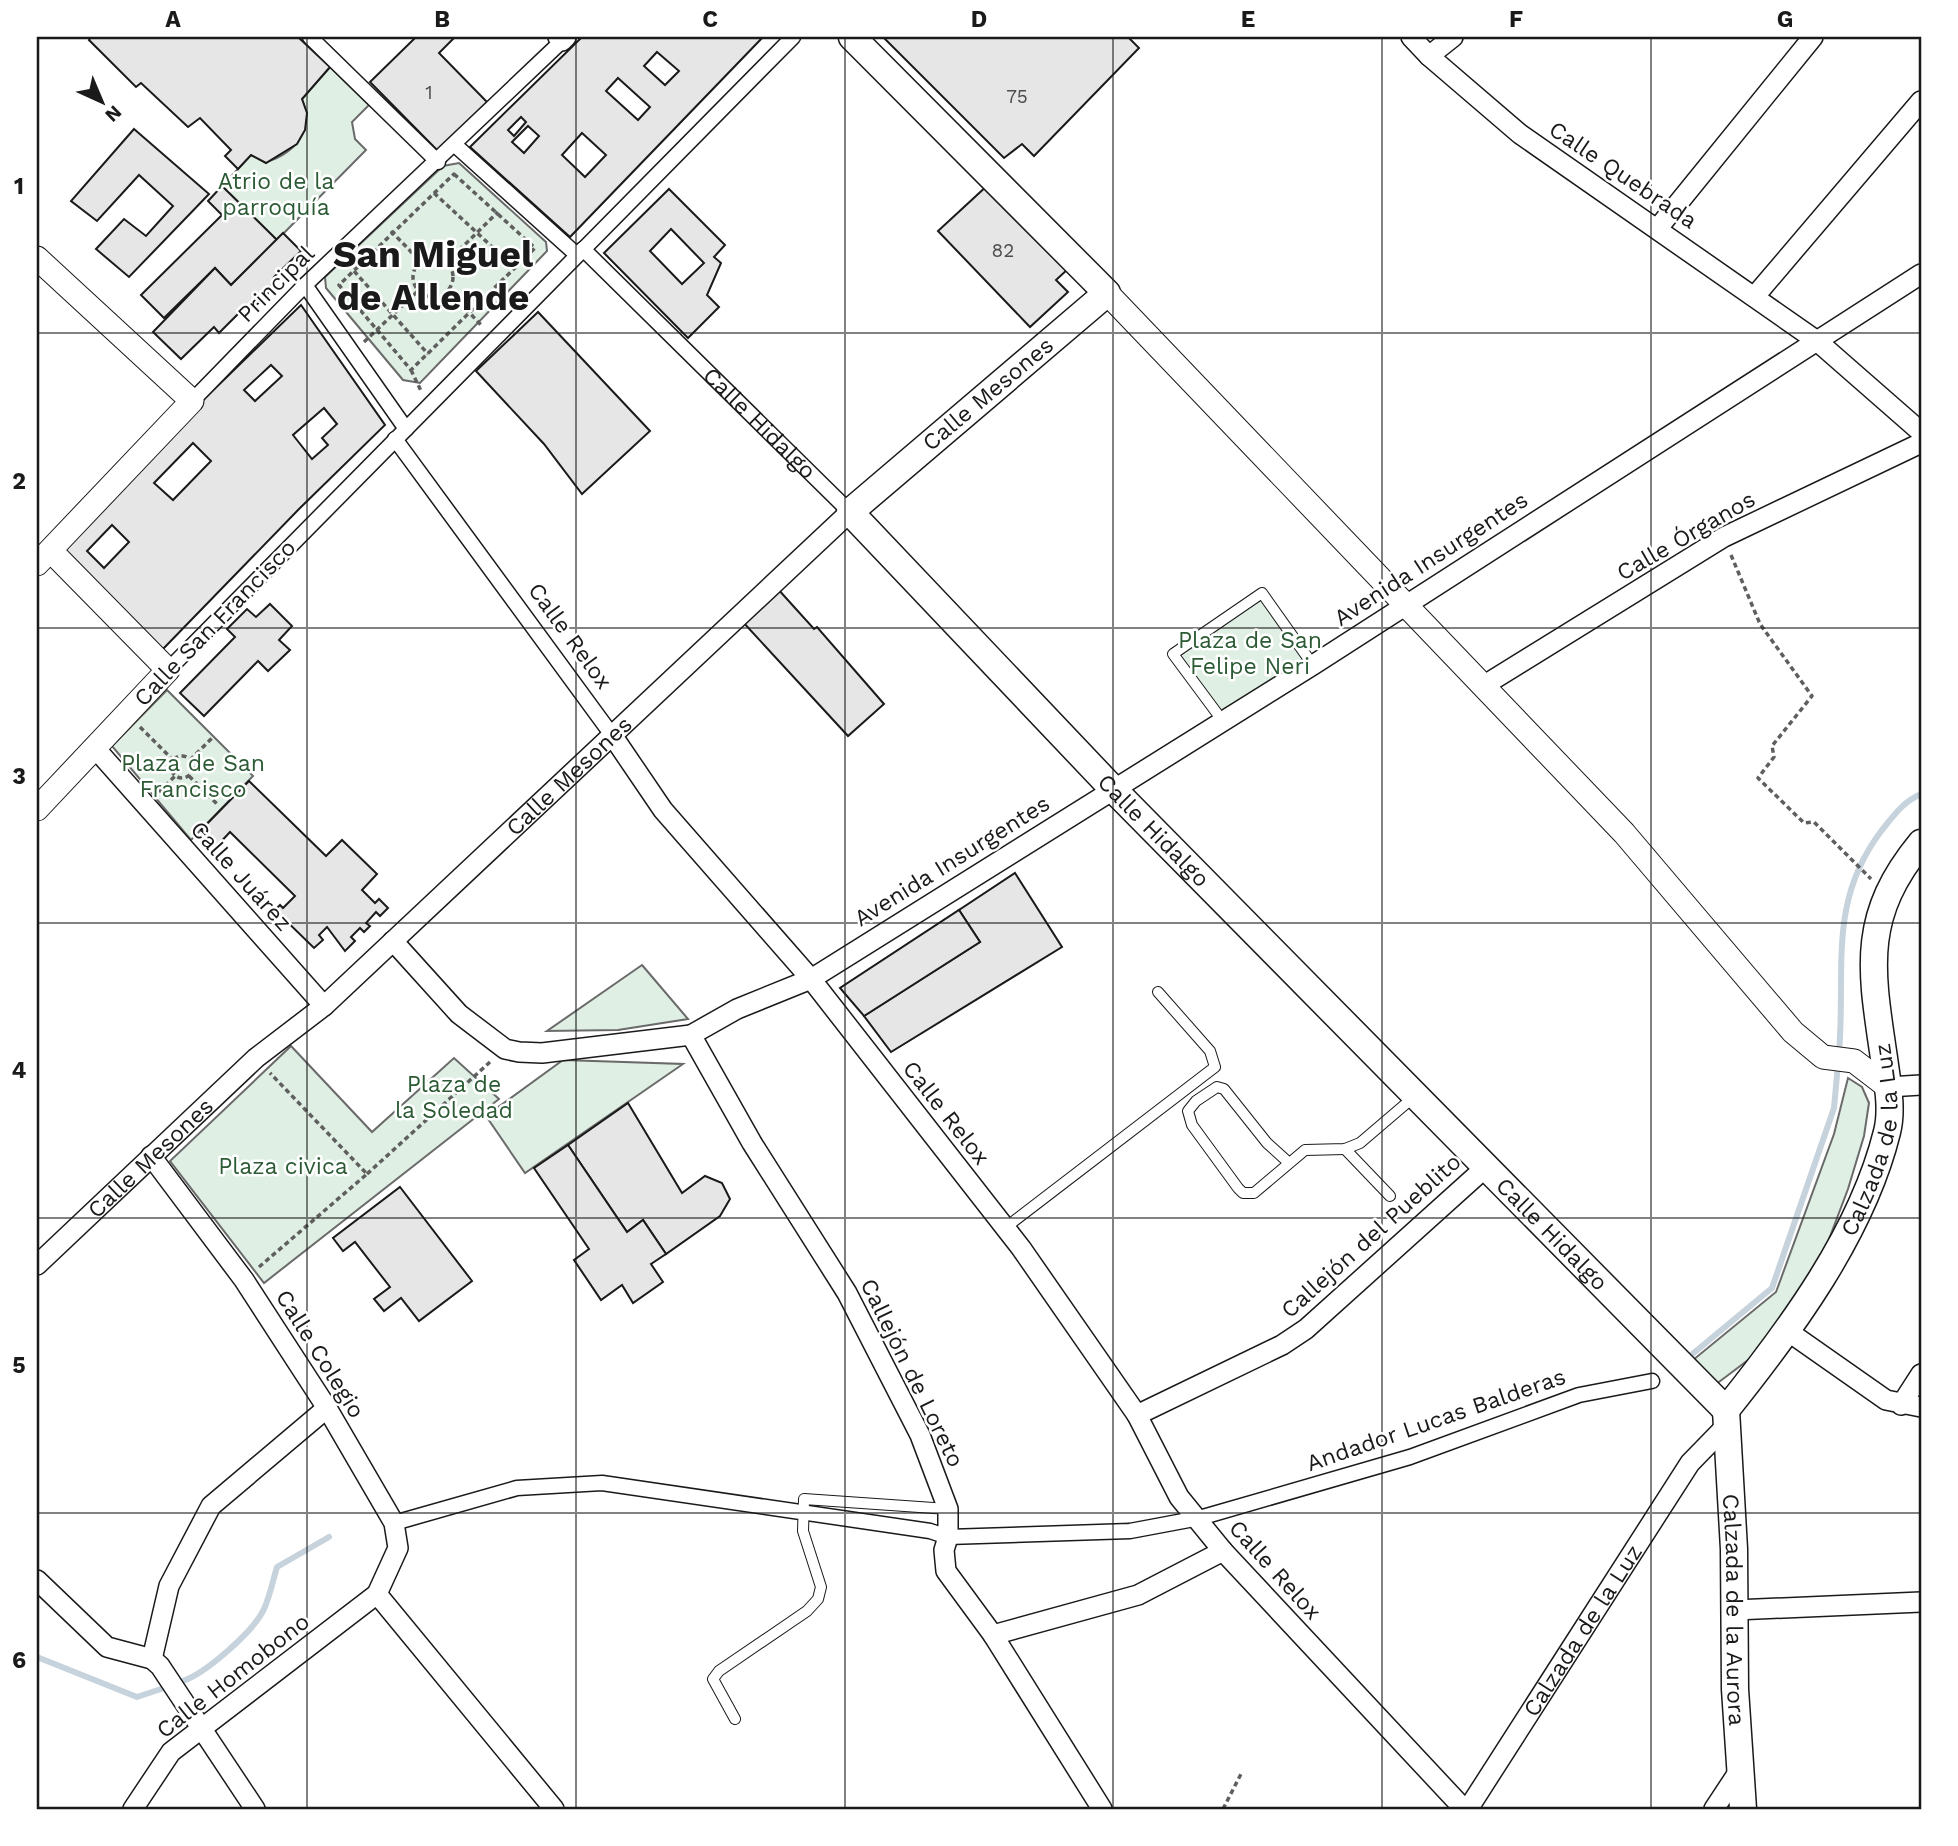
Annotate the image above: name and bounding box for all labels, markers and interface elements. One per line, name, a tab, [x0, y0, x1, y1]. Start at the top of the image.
text: A	[165, 6, 181, 33]
text: B	[434, 6, 450, 33]
text: C	[702, 6, 718, 33]
text: D	[971, 6, 987, 33]
text: E	[1241, 6, 1255, 33]
text: F	[1509, 6, 1523, 33]
text: G	[1777, 6, 1793, 33]
north arrow	[66, 66, 136, 136]
house number: 1	[425, 81, 433, 104]
house number: 75	[1006, 85, 1028, 108]
text: N	[100, 101, 127, 127]
street label: Calle Quebrada	[1544, 116, 1702, 234]
park label: Atrio de la parroquía	[218, 168, 334, 221]
text: 1	[14, 173, 24, 200]
district label: San Miguel de Allende	[333, 233, 534, 319]
house number: 82	[992, 239, 1014, 262]
street label: Principal	[232, 240, 320, 328]
street label: Calle Mesones	[917, 332, 1059, 456]
street label: Calle Hidalgo	[698, 362, 822, 484]
text: 2	[12, 468, 26, 495]
street label: Calle Órganos	[1612, 485, 1760, 587]
street label: Avenida Insurgentes	[1329, 486, 1533, 632]
street label: Calle San Francisco	[129, 534, 301, 712]
street label: Calle Relox	[522, 578, 618, 694]
park label: Plaza de San Felipe Neri	[1178, 627, 1322, 680]
street label: Calle Mesones	[501, 711, 637, 841]
park label: Plaza de San Francisco	[121, 750, 265, 803]
text: 3	[12, 763, 26, 790]
street label: Calle Hidalgo	[1092, 768, 1215, 892]
street label: Avenida Insurgentes	[849, 790, 1055, 932]
street label: Calle Juárez	[185, 816, 297, 936]
street label: Calzada de la Luz	[1835, 1042, 1903, 1240]
street label: Calle Relox	[897, 1056, 995, 1170]
text: 4	[12, 1057, 27, 1084]
park label: Plaza de la Soledad	[395, 1071, 513, 1124]
street label: Calle Mesones	[82, 1092, 219, 1223]
street label: Callejón del Pueblito	[1276, 1148, 1466, 1324]
park label: Plaza civica	[218, 1153, 348, 1180]
street label: Calle Hidalgo	[1491, 1172, 1614, 1296]
street label: Callejón de Loreto	[855, 1274, 969, 1472]
street label: Calle Colegio	[270, 1285, 370, 1423]
text: 5	[12, 1352, 26, 1379]
street label: Andador Lucas Balderas	[1303, 1363, 1569, 1477]
street label: Calzada de la Aurora	[1717, 1493, 1751, 1727]
street label: Calle Relox	[1223, 1515, 1327, 1625]
street label: Calzada de la Luz	[1517, 1540, 1648, 1722]
street label: Calle Homobono	[151, 1608, 315, 1744]
text: 6	[12, 1647, 26, 1674]

